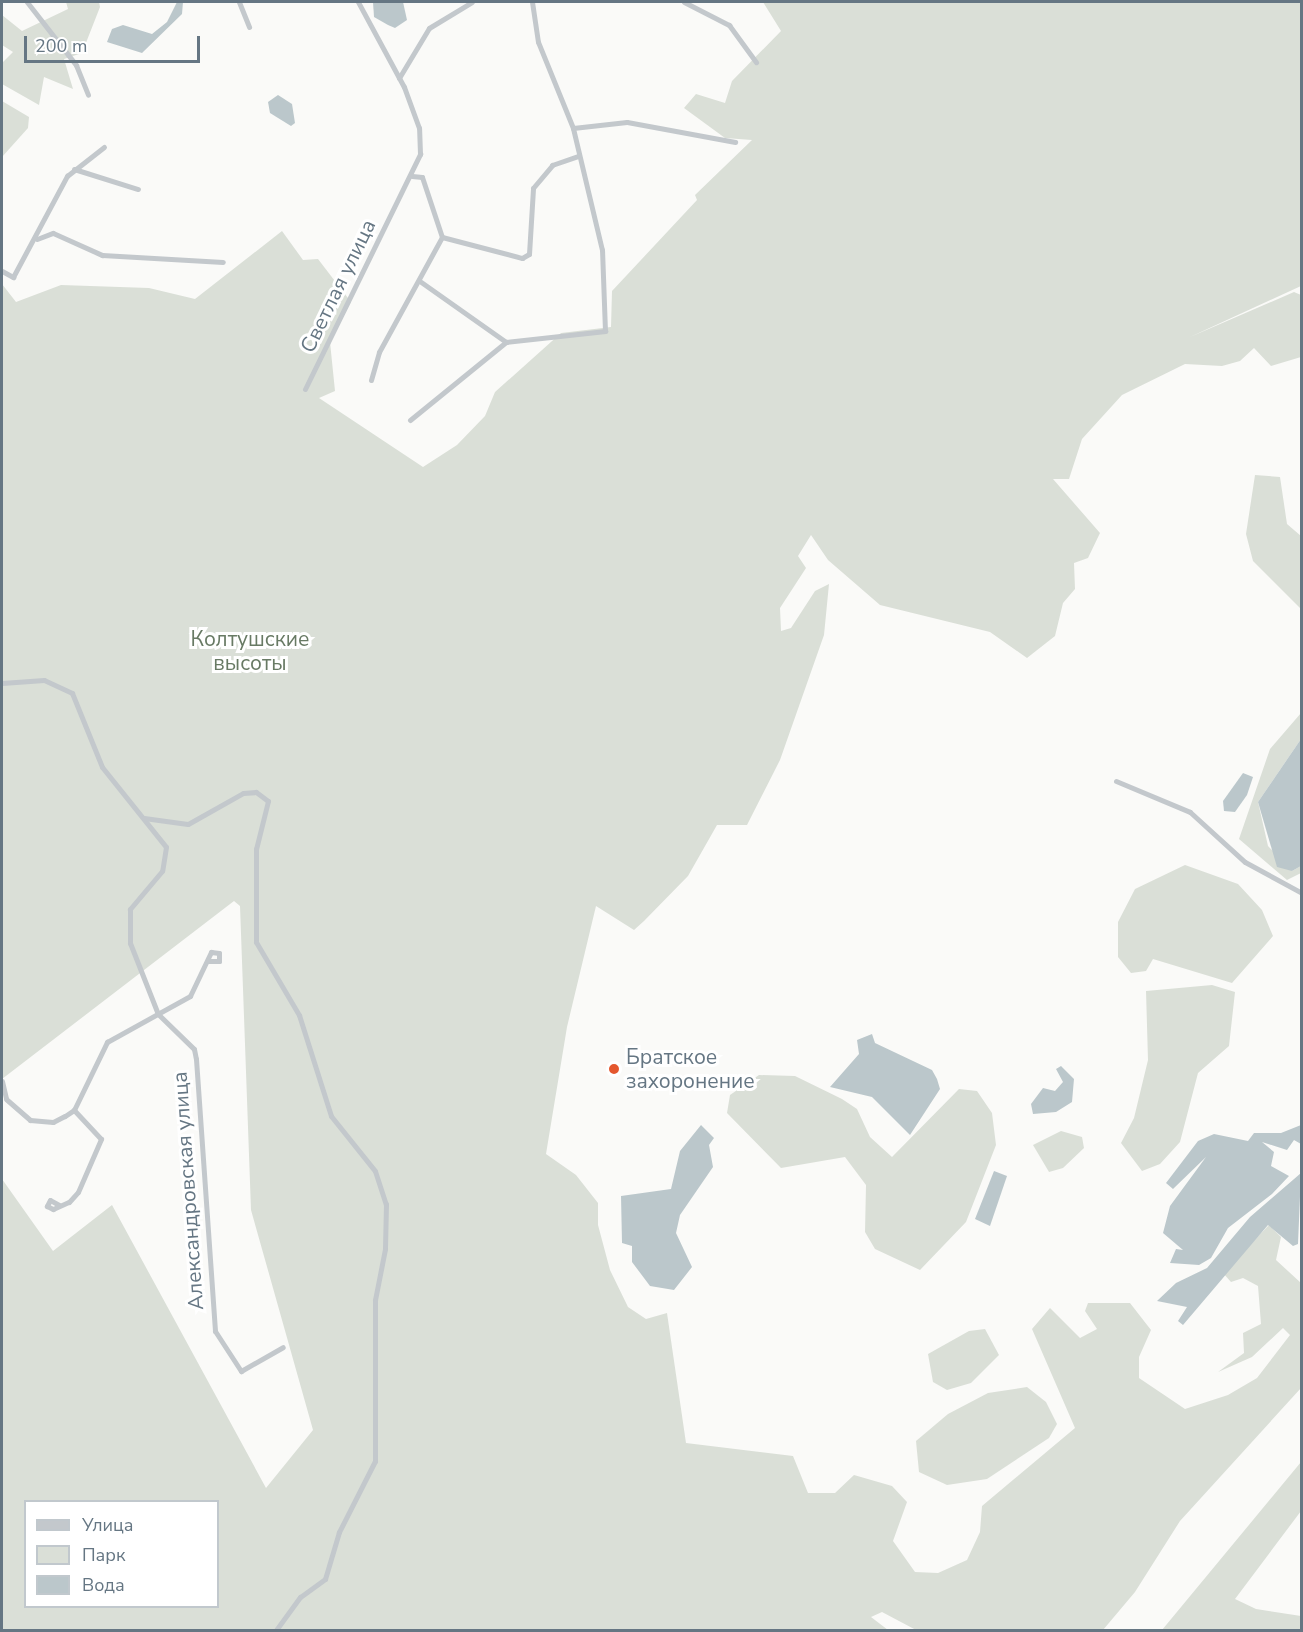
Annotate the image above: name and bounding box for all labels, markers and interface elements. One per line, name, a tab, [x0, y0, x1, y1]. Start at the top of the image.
scale bar	[27, 24, 202, 62]
text: 200 m	[35, 34, 87, 58]
street label: Светлая улица	[295, 215, 381, 357]
park label: Колтушские высоты	[191, 626, 309, 676]
place label: Братское захоронение	[626, 1044, 755, 1094]
marker: Братское захоронение	[607, 1062, 621, 1076]
street label: Александровская улица	[167, 1071, 209, 1311]
legend	[24, 1500, 219, 1608]
text: Улица	[82, 1513, 133, 1537]
text: Парк	[82, 1543, 125, 1567]
text: Вода	[82, 1573, 125, 1597]

